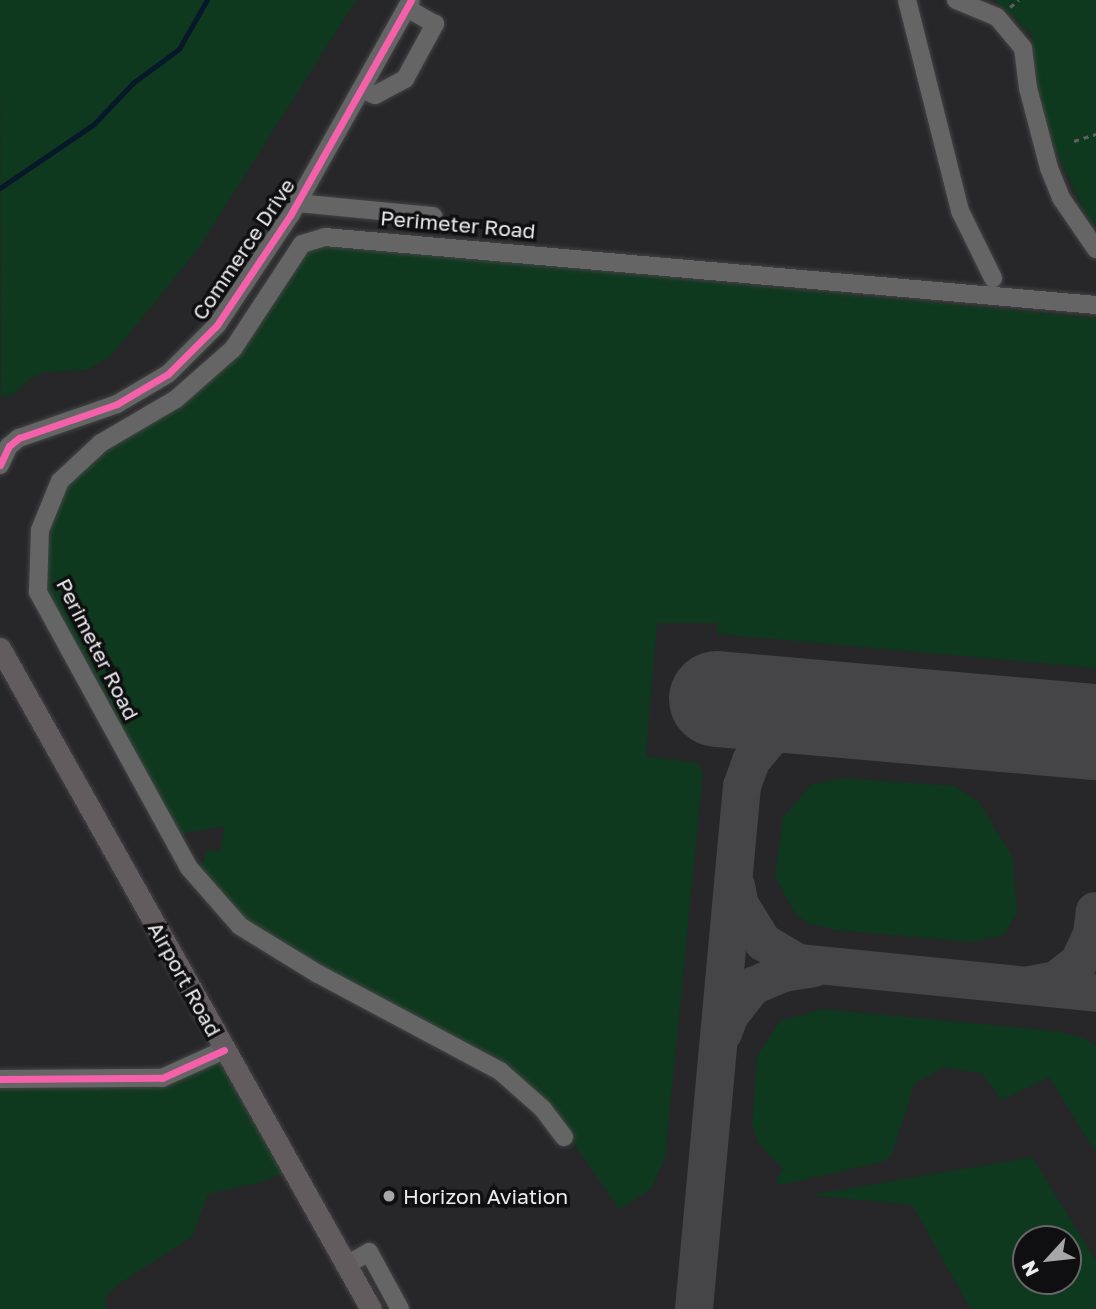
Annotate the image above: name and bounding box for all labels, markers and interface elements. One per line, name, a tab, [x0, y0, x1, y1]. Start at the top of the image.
street label: Commerce Drive	[186, 174, 300, 324]
street label: Perimeter Road	[379, 205, 537, 243]
street label: Perimeter Road	[51, 574, 145, 724]
street label: Airport Road	[143, 917, 227, 1041]
place label: Horizon Aviation	[403, 1183, 568, 1209]
marker: Horizon Aviation	[381, 1188, 397, 1204]
north arrow	[1012, 1225, 1082, 1295]
text: N	[1016, 1257, 1043, 1281]

